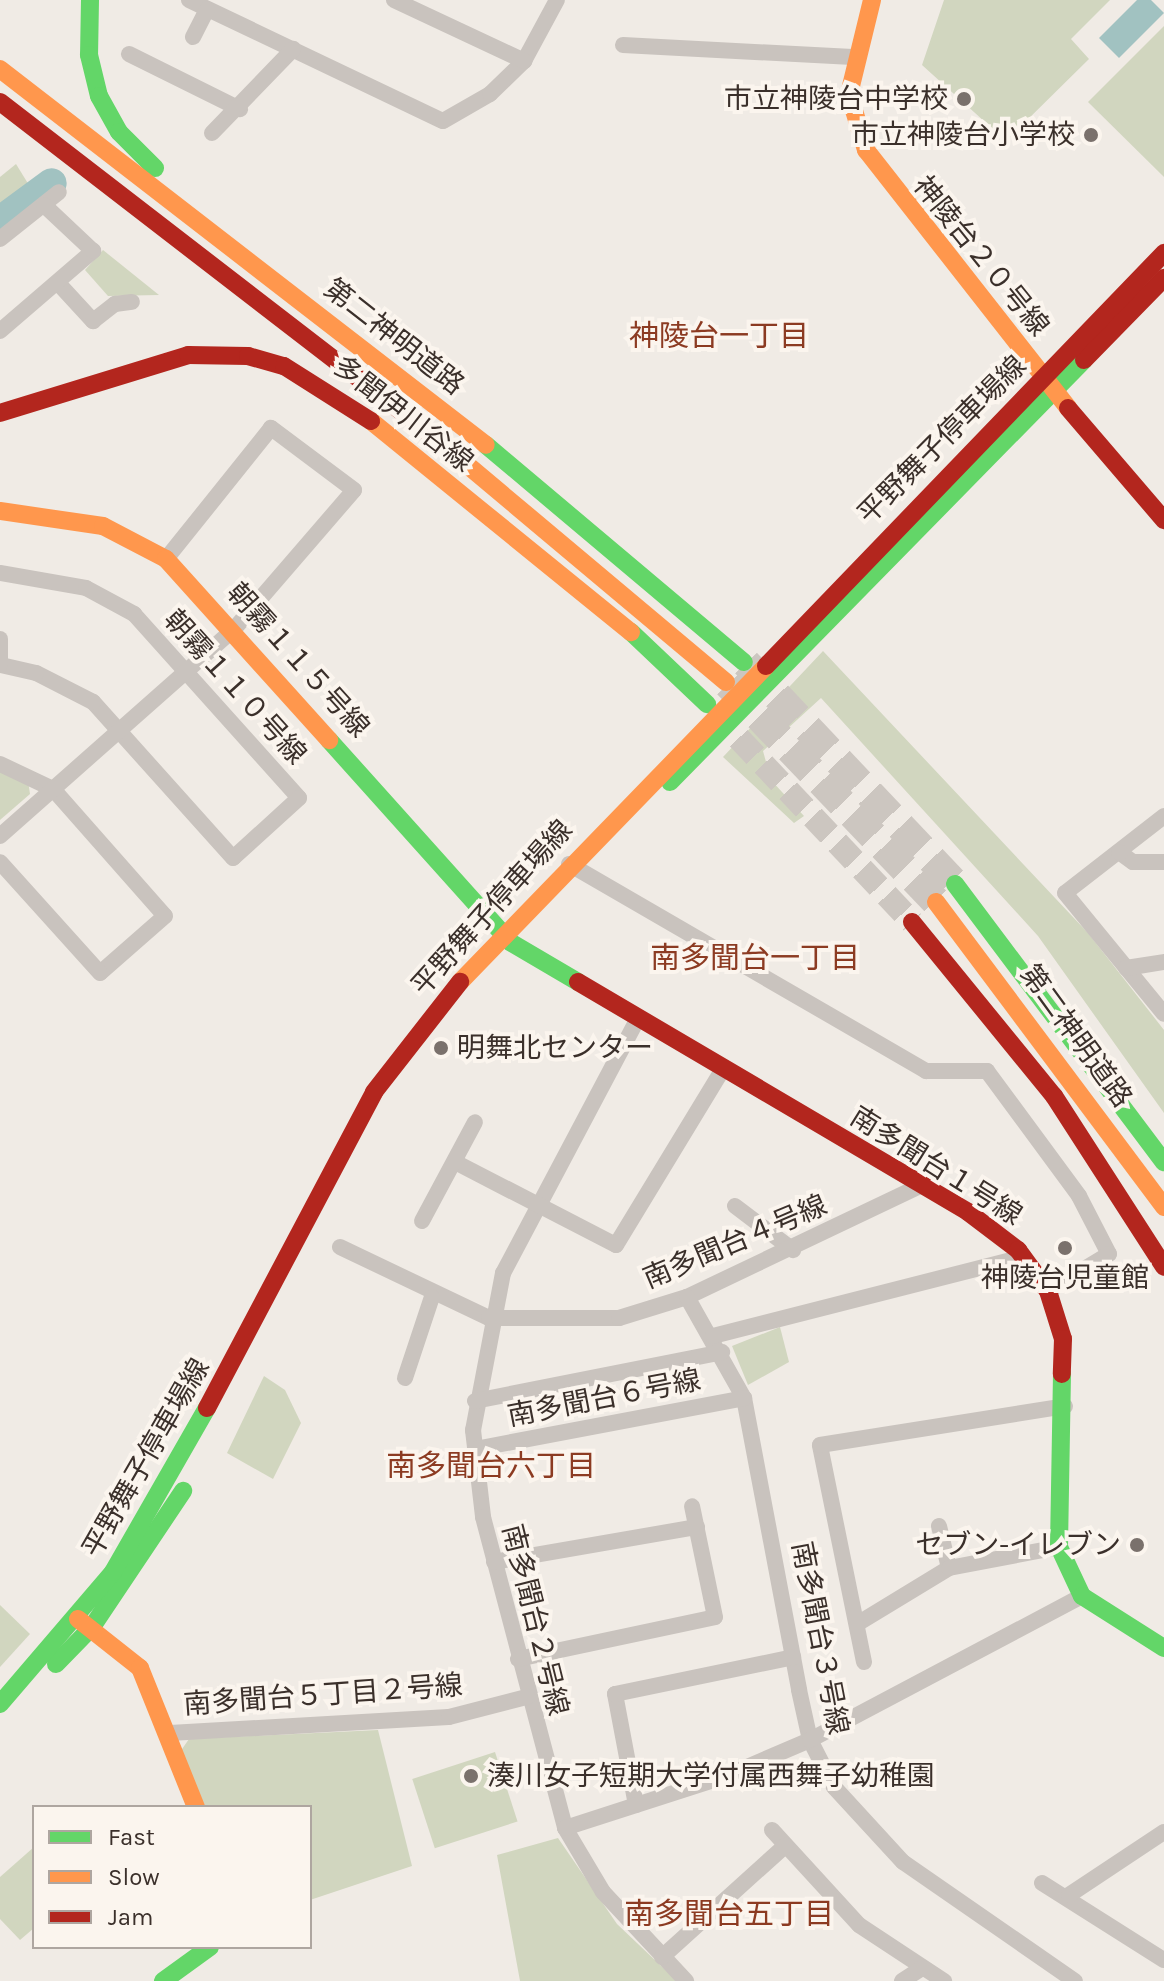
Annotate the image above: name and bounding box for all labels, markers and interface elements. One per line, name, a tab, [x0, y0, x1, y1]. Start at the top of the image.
place label: 市立神陵台中学校	[724, 82, 948, 116]
marker: 市立神陵台中学校	[955, 90, 973, 108]
place label: 市立神陵台小学校	[851, 118, 1075, 152]
marker: 市立神陵台小学校	[1082, 126, 1100, 144]
street label: 神陵台２０号線	[906, 169, 1056, 343]
street label: 第二神明道路	[317, 272, 471, 402]
district label: 神陵台一丁目	[629, 318, 809, 354]
street label: 多聞伊川谷線	[326, 349, 480, 479]
street label: 平野舞子停車場線	[851, 349, 1033, 531]
street label: 朝霧１１５号線	[220, 576, 376, 744]
street label: 朝霧１１０号線	[157, 603, 313, 771]
street label: 平野舞子停車場線	[405, 814, 579, 1002]
district label: 南多聞台一丁目	[650, 940, 860, 976]
street label: 第二神明道路	[1013, 958, 1139, 1114]
place label: 明舞北センター	[457, 1031, 653, 1065]
marker: 明舞北センター	[432, 1039, 450, 1057]
street label: 南多聞台１号線	[844, 1100, 1028, 1232]
street label: 南多聞台４号線	[638, 1188, 832, 1296]
marker: 神陵台児童館	[1056, 1239, 1074, 1257]
place label: 神陵台児童館	[981, 1261, 1149, 1295]
street label: 平野舞子停車場線	[75, 1353, 217, 1563]
street label: 南多聞台６号線	[505, 1363, 703, 1433]
district label: 南多聞台六丁目	[386, 1448, 596, 1484]
street label: 南多聞台２号線	[495, 1521, 575, 1719]
place label: セブン-イレブン	[915, 1528, 1121, 1562]
marker: セブン-イレブン	[1128, 1536, 1146, 1554]
street label: 南多聞台３号線	[785, 1539, 855, 1737]
street label: 南多聞台５丁目２号線	[182, 1668, 464, 1722]
place label: 湊川女子短期大学付属西舞子幼稚園	[487, 1759, 935, 1793]
marker: 湊川女子短期大学付属西舞子幼稚園	[462, 1767, 480, 1785]
legend	[32, 1805, 312, 1949]
text: Fast	[108, 1823, 155, 1851]
text: Slow	[108, 1863, 160, 1891]
district label: 南多聞台五丁目	[624, 1896, 834, 1932]
text: Jam	[108, 1903, 153, 1931]

